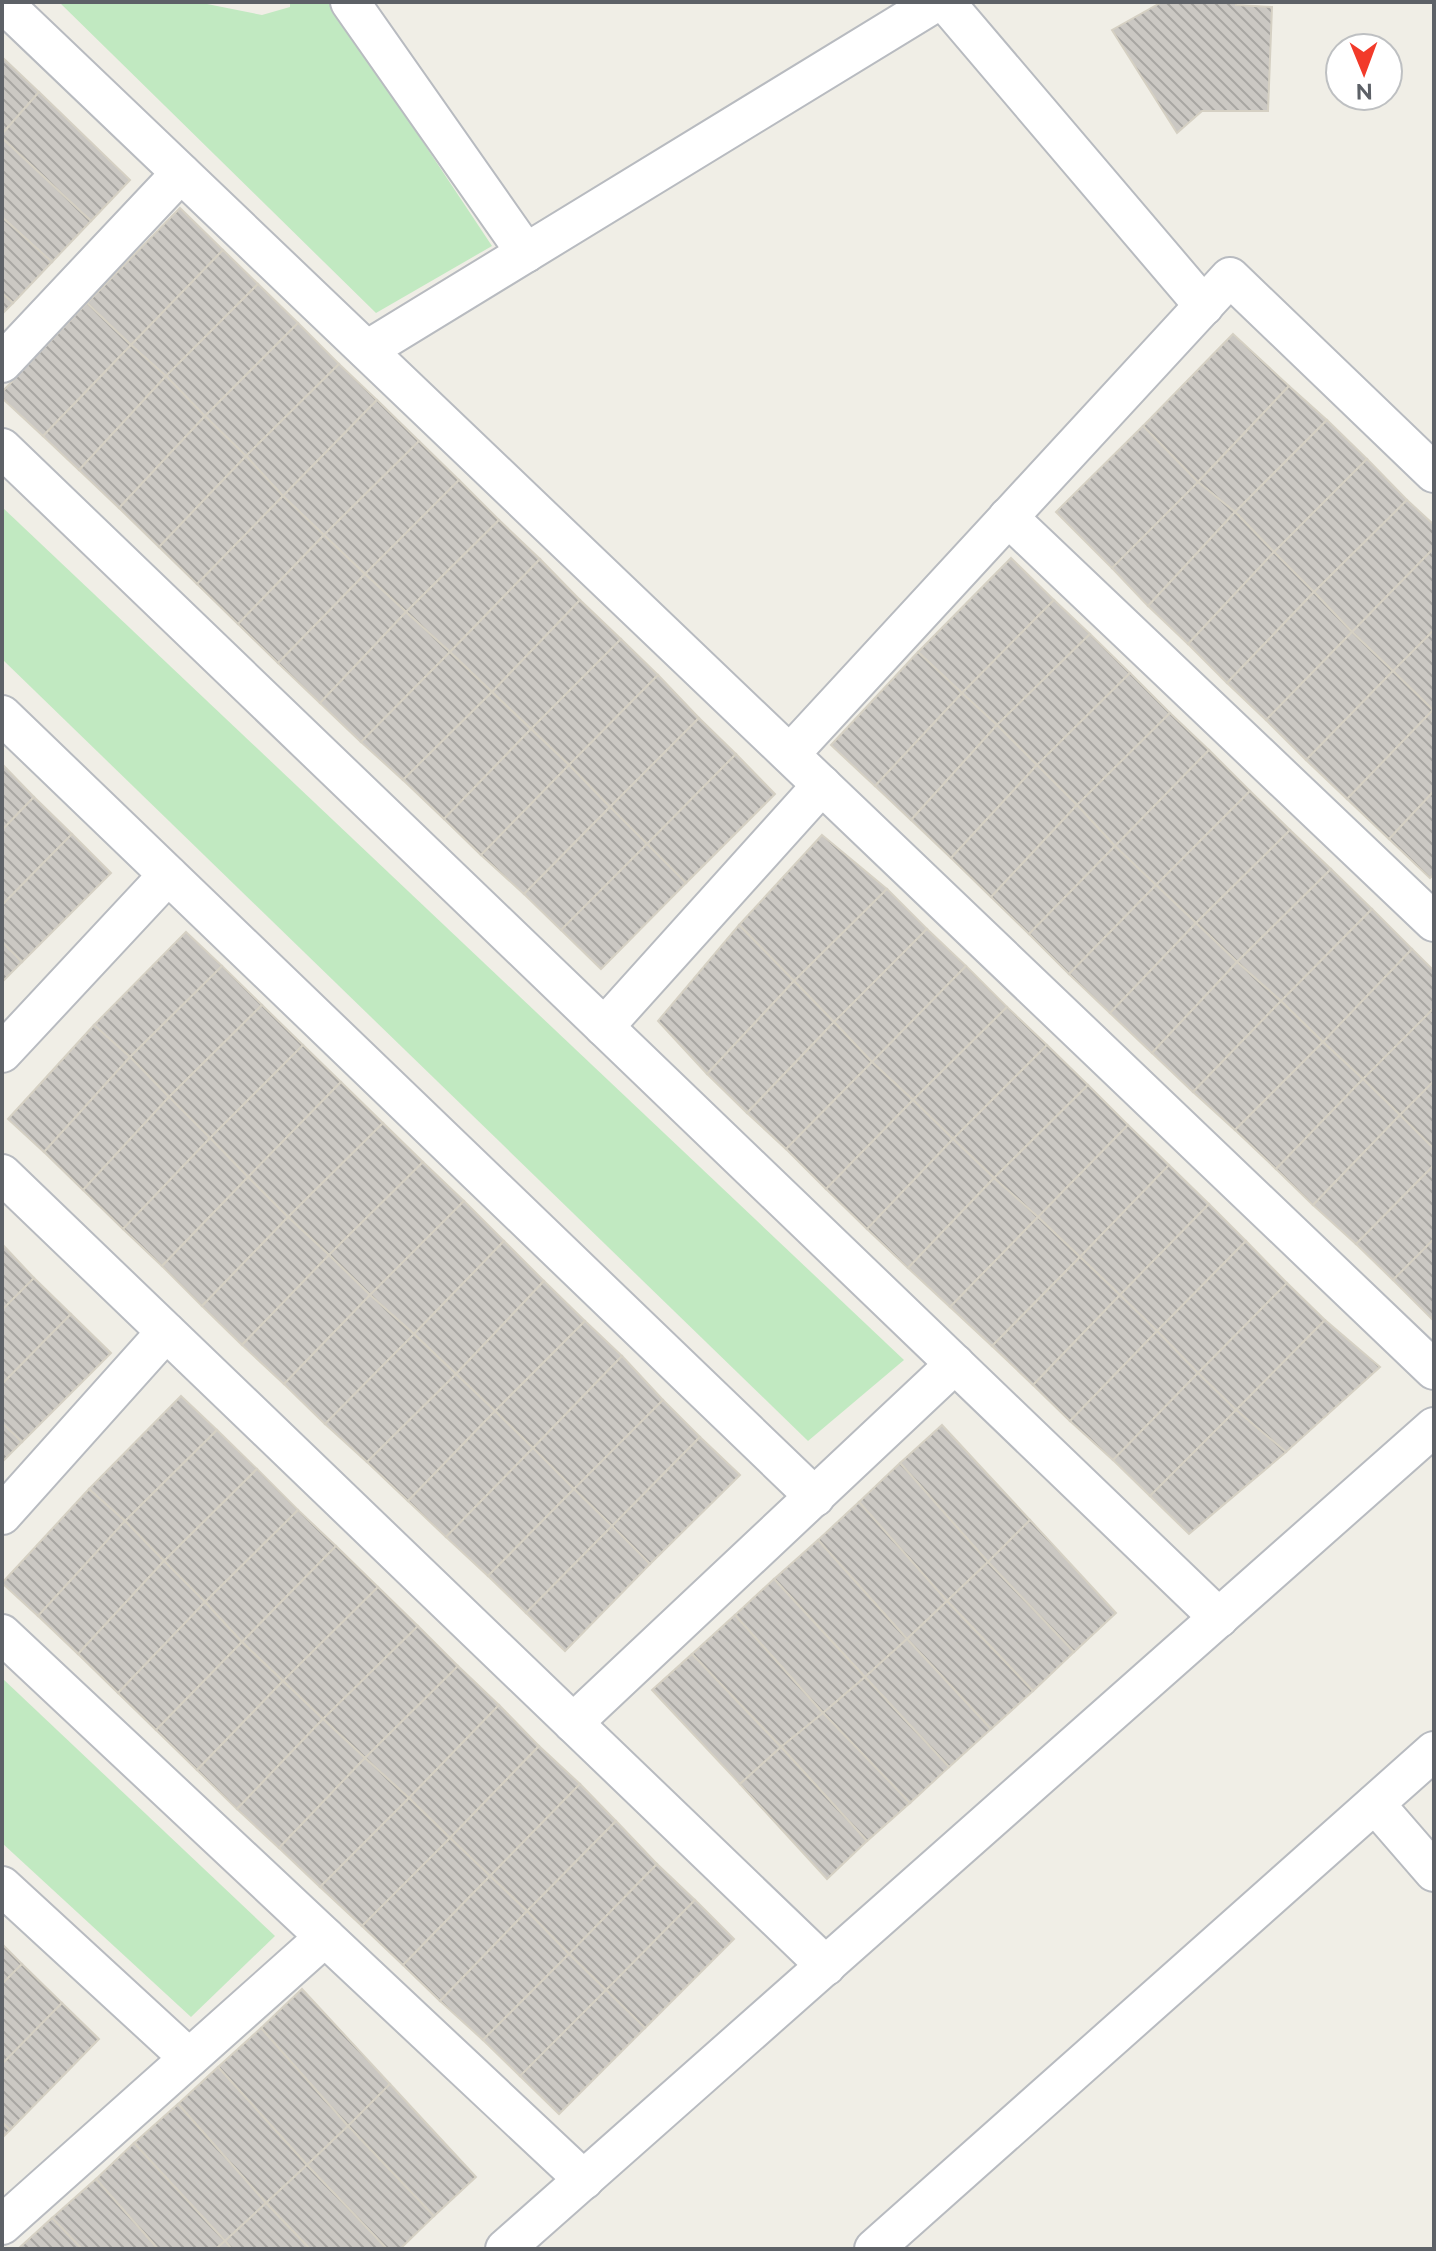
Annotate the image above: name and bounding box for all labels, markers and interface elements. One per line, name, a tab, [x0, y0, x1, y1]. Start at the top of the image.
north arrow	[1324, 32, 1404, 112]
text: N	[1356, 79, 1373, 105]

